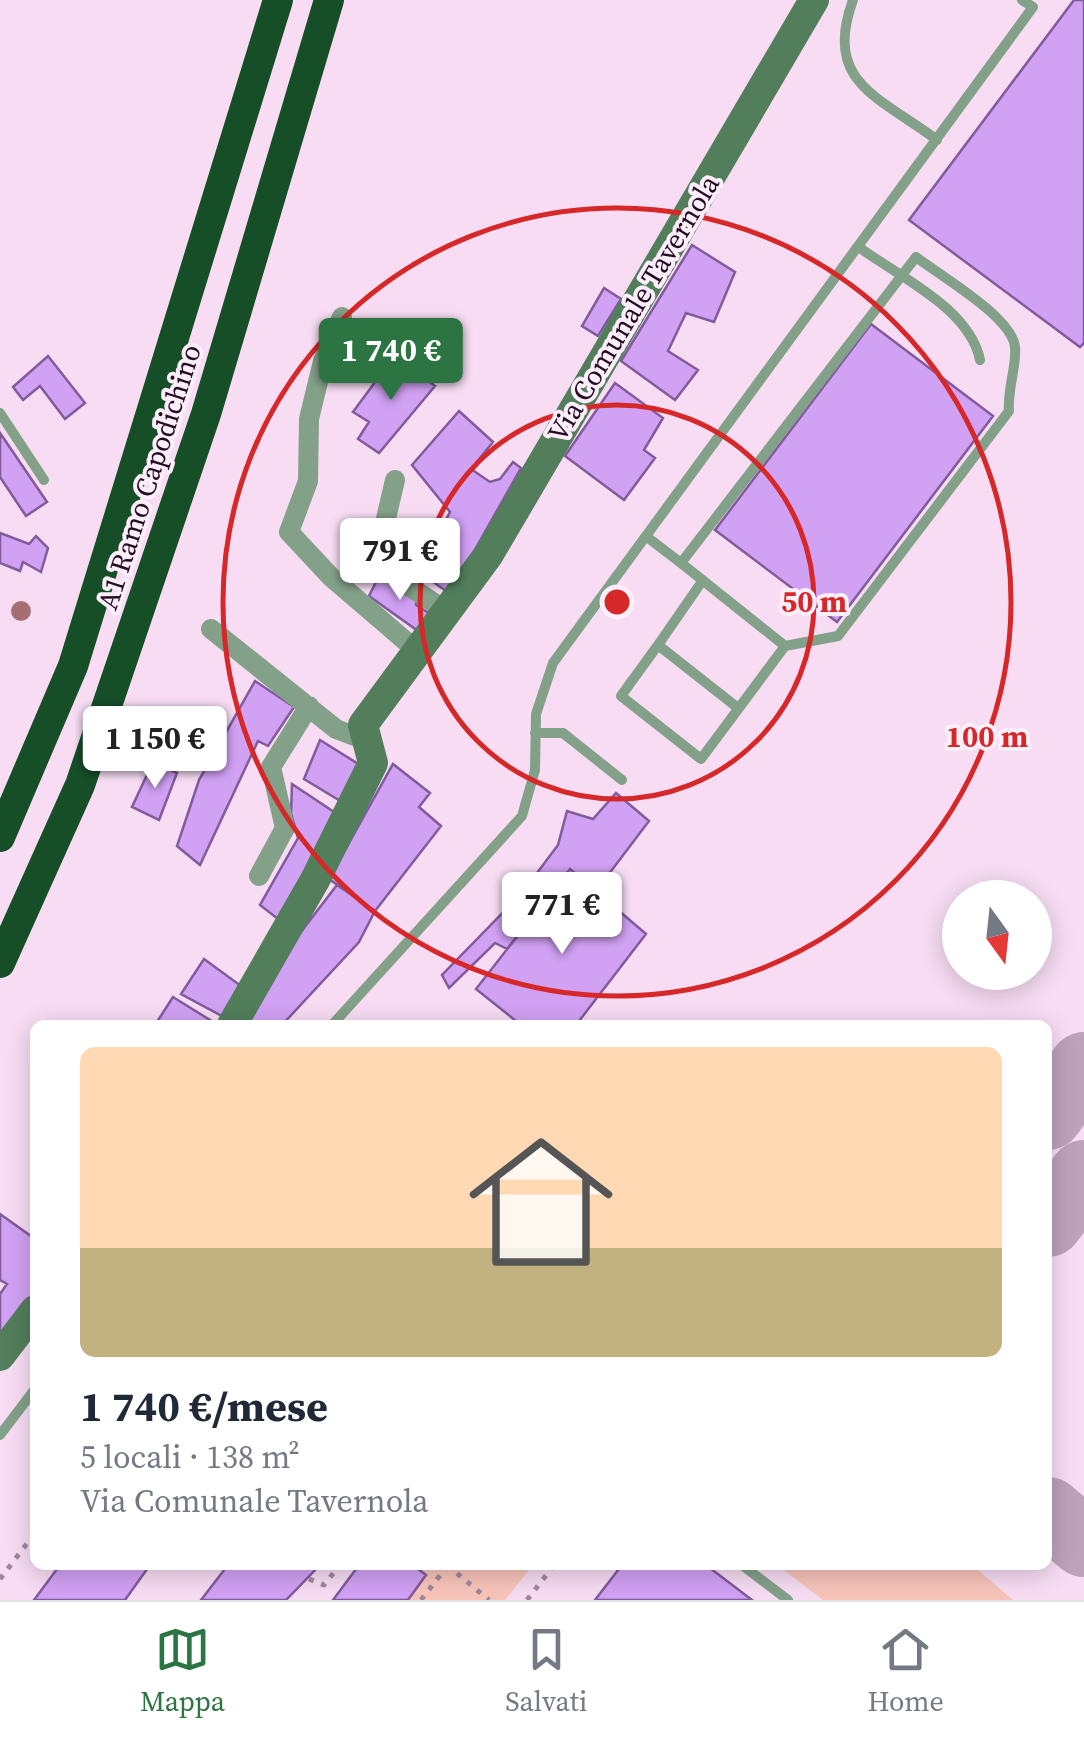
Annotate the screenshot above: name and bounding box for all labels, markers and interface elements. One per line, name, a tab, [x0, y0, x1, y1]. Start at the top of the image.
street label: Via Comunale Tavernola	[538, 167, 728, 448]
pin: 1 740 €	[299, 318, 483, 403]
text: 1 740 €	[341, 328, 441, 372]
street label: A1 Ramo Capodichino	[88, 340, 210, 614]
pin: 791 €	[330, 518, 470, 603]
text: 791 €	[362, 528, 438, 572]
text: 50 m	[781, 581, 847, 622]
centre of rings	[599, 584, 635, 620]
pin: 1 150 €	[63, 706, 247, 791]
text: 1 150 €	[105, 716, 205, 760]
text: 100 m	[946, 716, 1028, 757]
pin: 771 €	[492, 872, 632, 957]
north arrow	[942, 880, 1052, 990]
map controls	[942, 880, 1052, 990]
text: 771 €	[524, 882, 600, 926]
icon: home	[451, 1112, 631, 1292]
text: 1 740 €/mese	[80, 1377, 328, 1435]
text: 5 locali · 138 m²	[80, 1435, 300, 1479]
text: Via Comunale Tavernola	[80, 1479, 429, 1523]
tab: Mappa	[140, 1622, 225, 1720]
tab: Salvati	[505, 1622, 587, 1720]
tab: Home	[867, 1622, 944, 1720]

